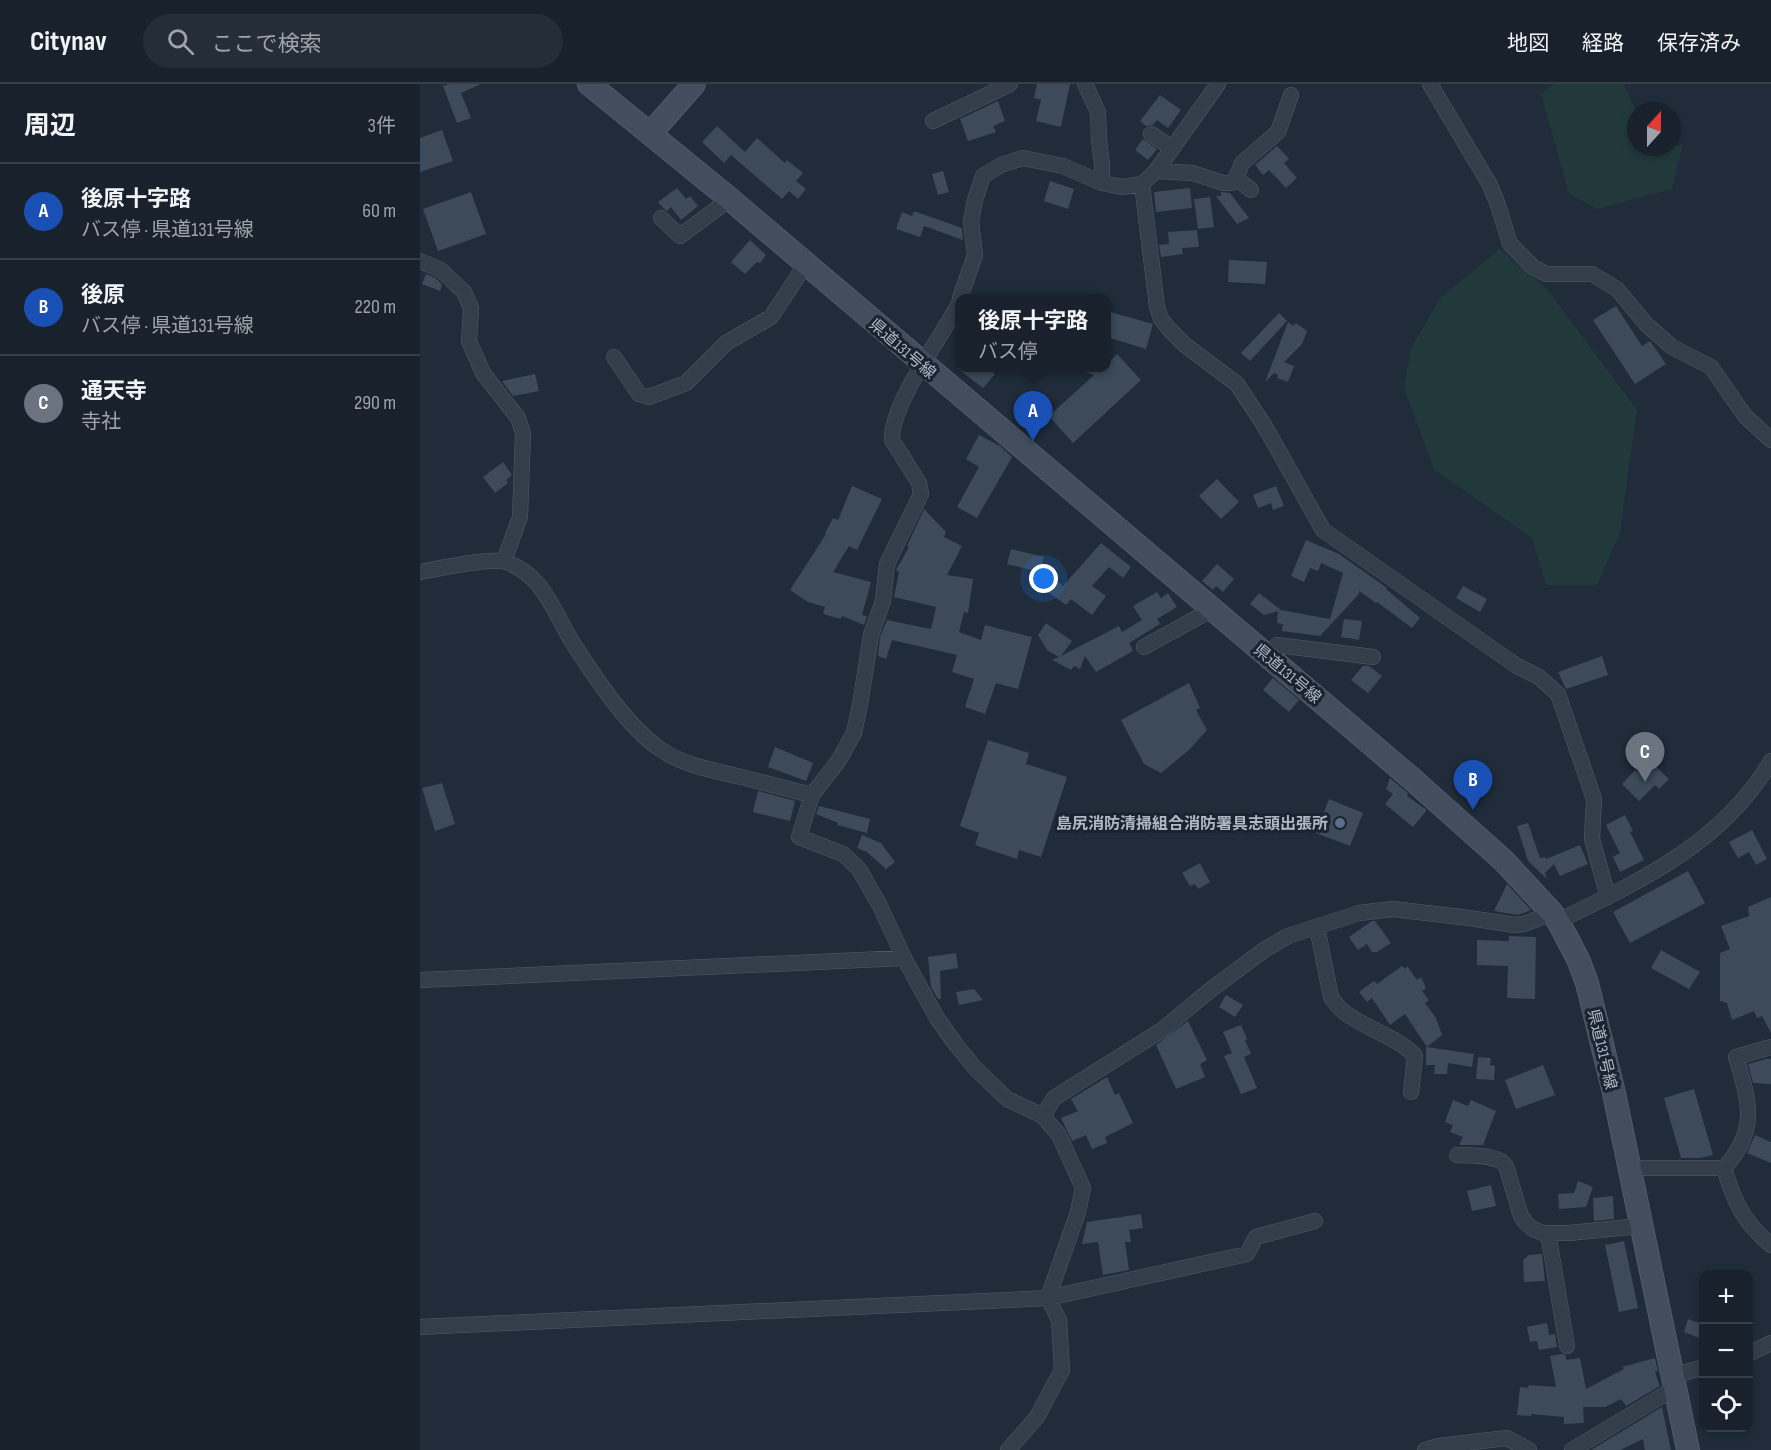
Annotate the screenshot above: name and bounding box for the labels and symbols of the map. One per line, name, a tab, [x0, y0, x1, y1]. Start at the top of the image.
north arrow	[1627, 102, 1681, 156]
street label: 県道131号線	[865, 315, 939, 383]
pin: A	[1014, 392, 1052, 441]
your location	[1029, 564, 1058, 593]
street label: 県道131号線	[1250, 641, 1325, 708]
pin: C	[1626, 732, 1664, 782]
pin: B	[1454, 760, 1492, 810]
place label: 島尻消防清掃組合消防署具志頭出張所	[1056, 815, 1328, 834]
marker: 島尻消防清掃組合消防署具志頭出張所	[1333, 816, 1347, 830]
street label: 県道131号線	[1583, 1007, 1620, 1091]

